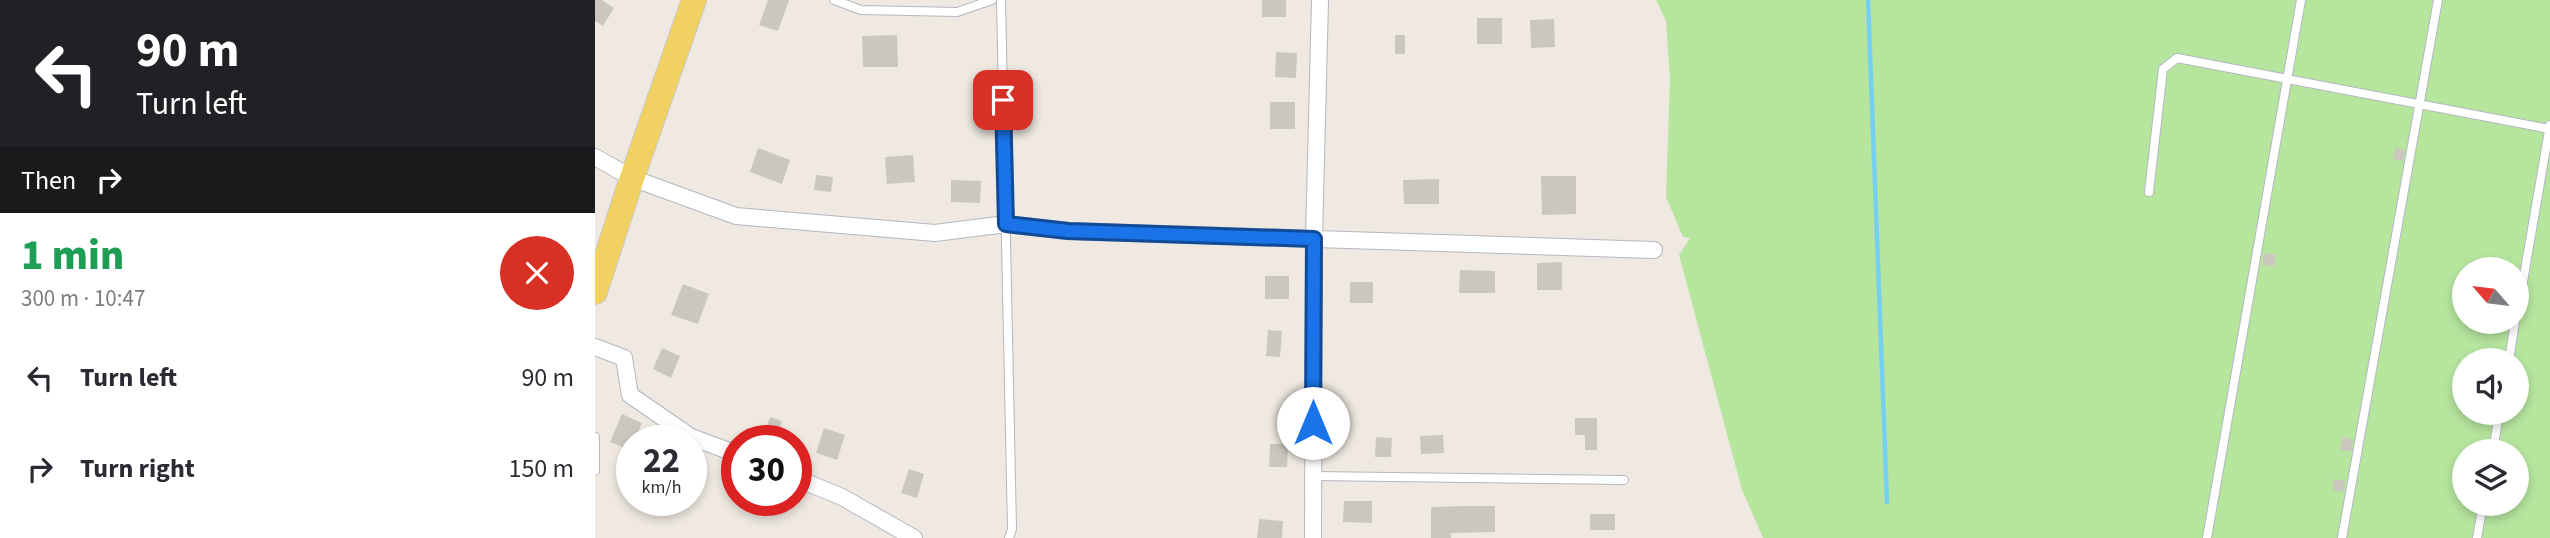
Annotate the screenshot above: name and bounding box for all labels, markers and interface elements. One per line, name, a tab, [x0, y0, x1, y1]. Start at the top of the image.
text: 90 m	[136, 16, 240, 86]
icon: left	[21, 28, 112, 119]
pin	[973, 70, 1033, 130]
text: Turn left	[136, 81, 247, 127]
icon: arrive	[984, 81, 1022, 119]
icon: right	[90, 161, 128, 199]
text: Then	[21, 162, 76, 199]
text: 1 min	[21, 226, 124, 286]
button: close	[500, 236, 574, 310]
north arrow	[2452, 257, 2529, 334]
map controls	[2452, 257, 2529, 516]
text: 300 m · 10:47	[21, 282, 145, 315]
button: sound	[2452, 348, 2529, 425]
icon: left	[21, 359, 59, 397]
text: Turn left	[80, 359, 177, 396]
text: 90 m	[521, 359, 574, 396]
position arrow	[1276, 386, 1350, 460]
speed limit sign: 30	[721, 425, 812, 516]
text: 22	[643, 436, 680, 486]
button: layers	[2452, 439, 2529, 516]
icon: right	[21, 450, 59, 488]
text: Turn right	[80, 450, 195, 487]
text: 150 m	[508, 450, 574, 487]
text: km/h	[642, 475, 681, 500]

